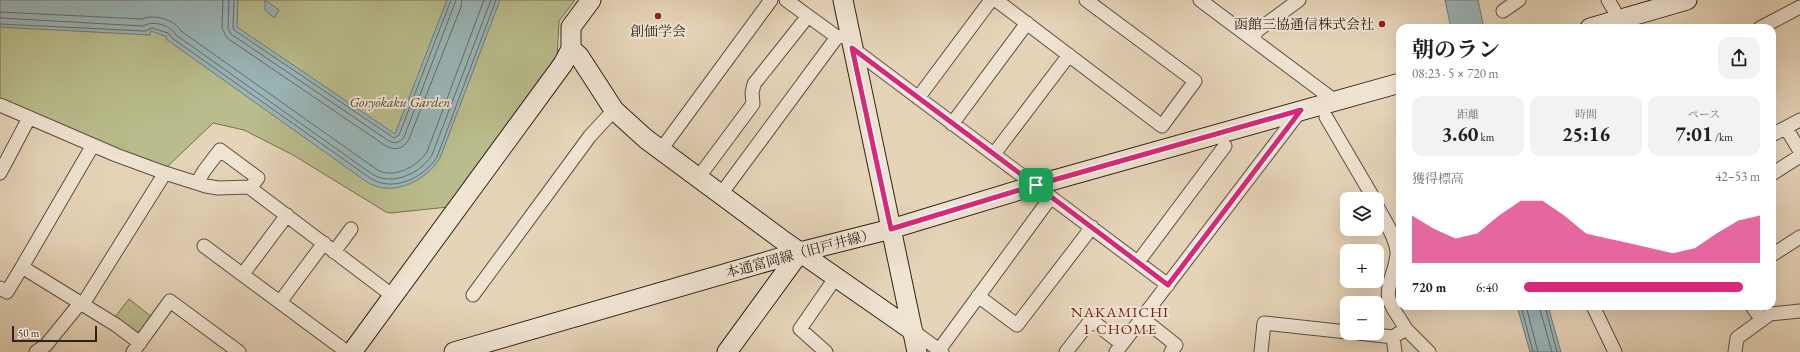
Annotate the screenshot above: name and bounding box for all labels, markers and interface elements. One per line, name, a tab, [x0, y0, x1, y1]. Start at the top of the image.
marker: 創価学会	[653, 11, 663, 21]
place label: 函館三協通信株式会社	[1234, 15, 1374, 33]
marker: 函館三協通信株式会社	[1377, 19, 1387, 29]
place label: 創価学会	[630, 22, 686, 40]
text: 朝のラン	[1412, 35, 1500, 64]
button: share	[1718, 37, 1760, 79]
text: 08:23 · 5 × 720 m	[1412, 65, 1499, 82]
park label: Goryōkaku Garden	[349, 93, 451, 111]
text: 距離	[1457, 107, 1479, 121]
text: 時間	[1575, 107, 1597, 121]
text: ペース	[1688, 107, 1720, 121]
text: 3.60	[1442, 121, 1478, 147]
text: 25:16	[1562, 121, 1610, 147]
text: 7:01	[1675, 121, 1713, 147]
text: km	[1478, 130, 1494, 144]
text: /km	[1713, 130, 1733, 144]
pin	[1019, 168, 1053, 202]
text: 42–53 m	[1715, 168, 1760, 185]
text: 獲得標高	[1412, 170, 1464, 187]
icon: arrive	[1025, 174, 1047, 196]
map controls	[1340, 192, 1384, 340]
button: layers	[1340, 192, 1384, 236]
street label: 本通富岡線（旧戸井線）	[723, 224, 877, 282]
button: +	[1340, 244, 1384, 288]
text: 720 m	[1412, 279, 1446, 296]
text: 6:40	[1476, 279, 1498, 296]
button: −	[1340, 296, 1384, 340]
district label: NAKAMICHI 1-CHOME	[1071, 302, 1169, 338]
scale bar	[12, 324, 97, 343]
text: 50 m	[18, 326, 39, 340]

